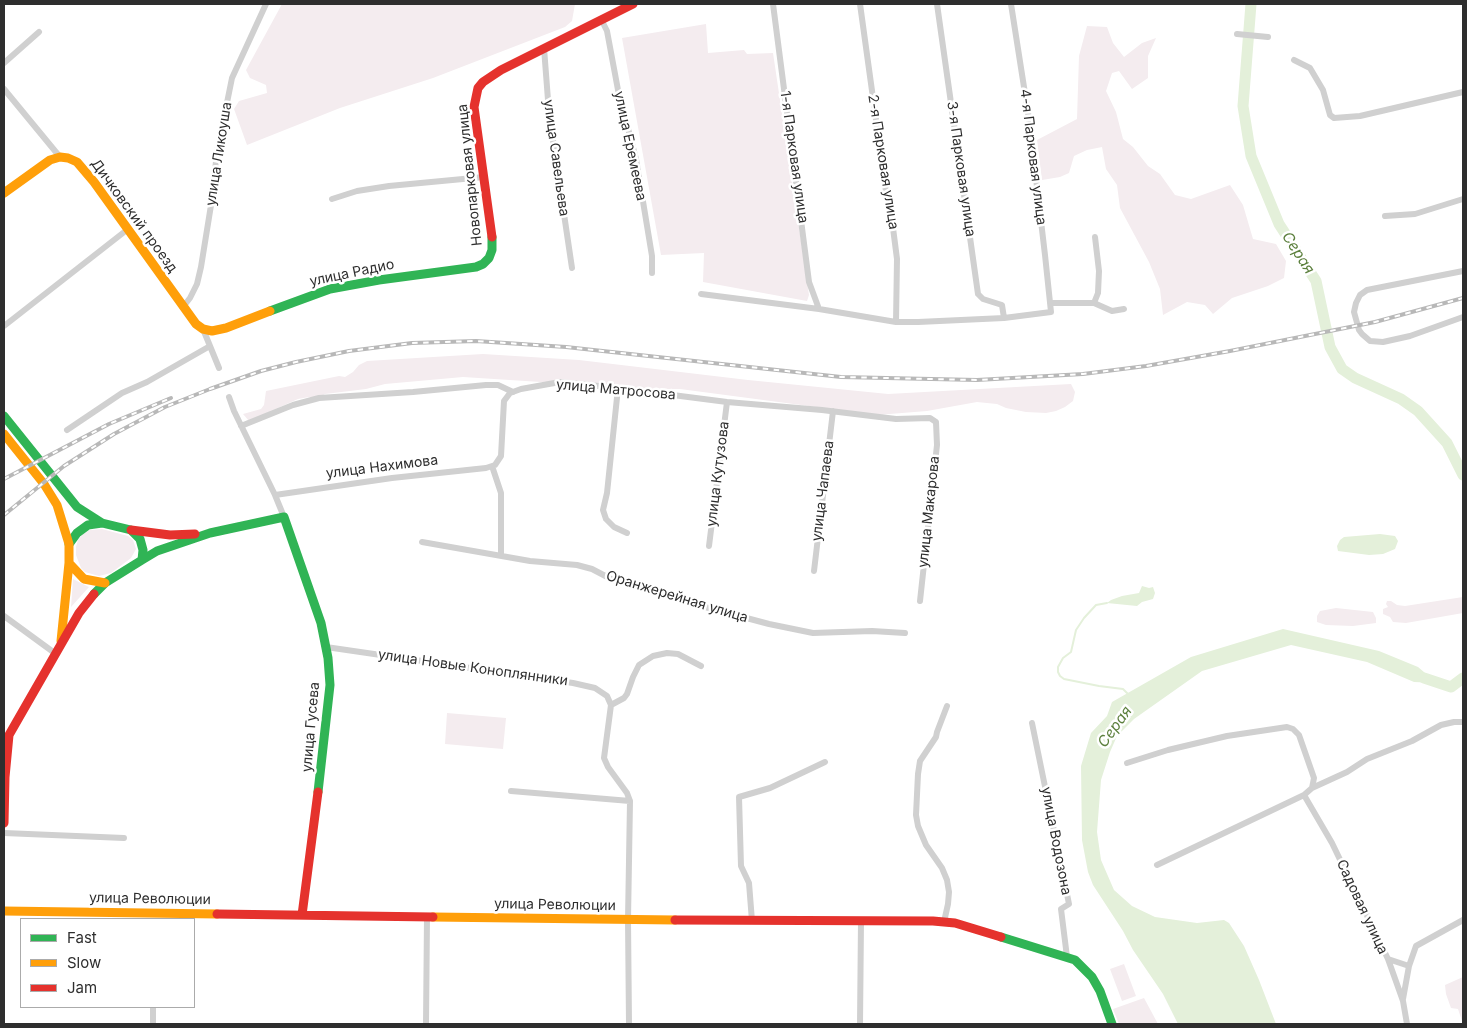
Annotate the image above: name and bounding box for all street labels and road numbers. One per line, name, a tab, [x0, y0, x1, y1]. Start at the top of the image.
street label: 4-я Парковая улица	[1016, 88, 1050, 226]
street label: улица Еремеева	[610, 90, 650, 202]
street label: 1-я Парковая улица	[776, 90, 812, 224]
street label: 2-я Парковая улица	[864, 93, 902, 231]
street label: улица Савельева	[539, 99, 573, 217]
street label: 3-я Парковая улица	[943, 100, 979, 238]
street label: улица Ликоуша	[202, 101, 236, 207]
street label: Новопарковая улица	[454, 103, 486, 247]
street label: Дичковский проезд	[87, 156, 181, 276]
street label: улица Радио	[308, 256, 396, 290]
street label: улица Матросова	[555, 376, 677, 404]
street label: улица Кутузова	[703, 420, 733, 528]
street label: улица Чапаева	[808, 440, 838, 542]
street label: улица Нахимова	[325, 452, 439, 482]
street label: улица Макарова	[915, 455, 943, 569]
street label: Оранжерейная улица	[604, 567, 750, 627]
street label: улица Новые Коноплянники	[377, 646, 569, 690]
street label: улица Гусева	[299, 681, 323, 773]
street label: улица Водозона	[1037, 785, 1075, 897]
street label: Садовая улица	[1333, 857, 1391, 957]
street label: улица Революции	[89, 890, 211, 908]
street label: улица Революции	[494, 896, 616, 914]

